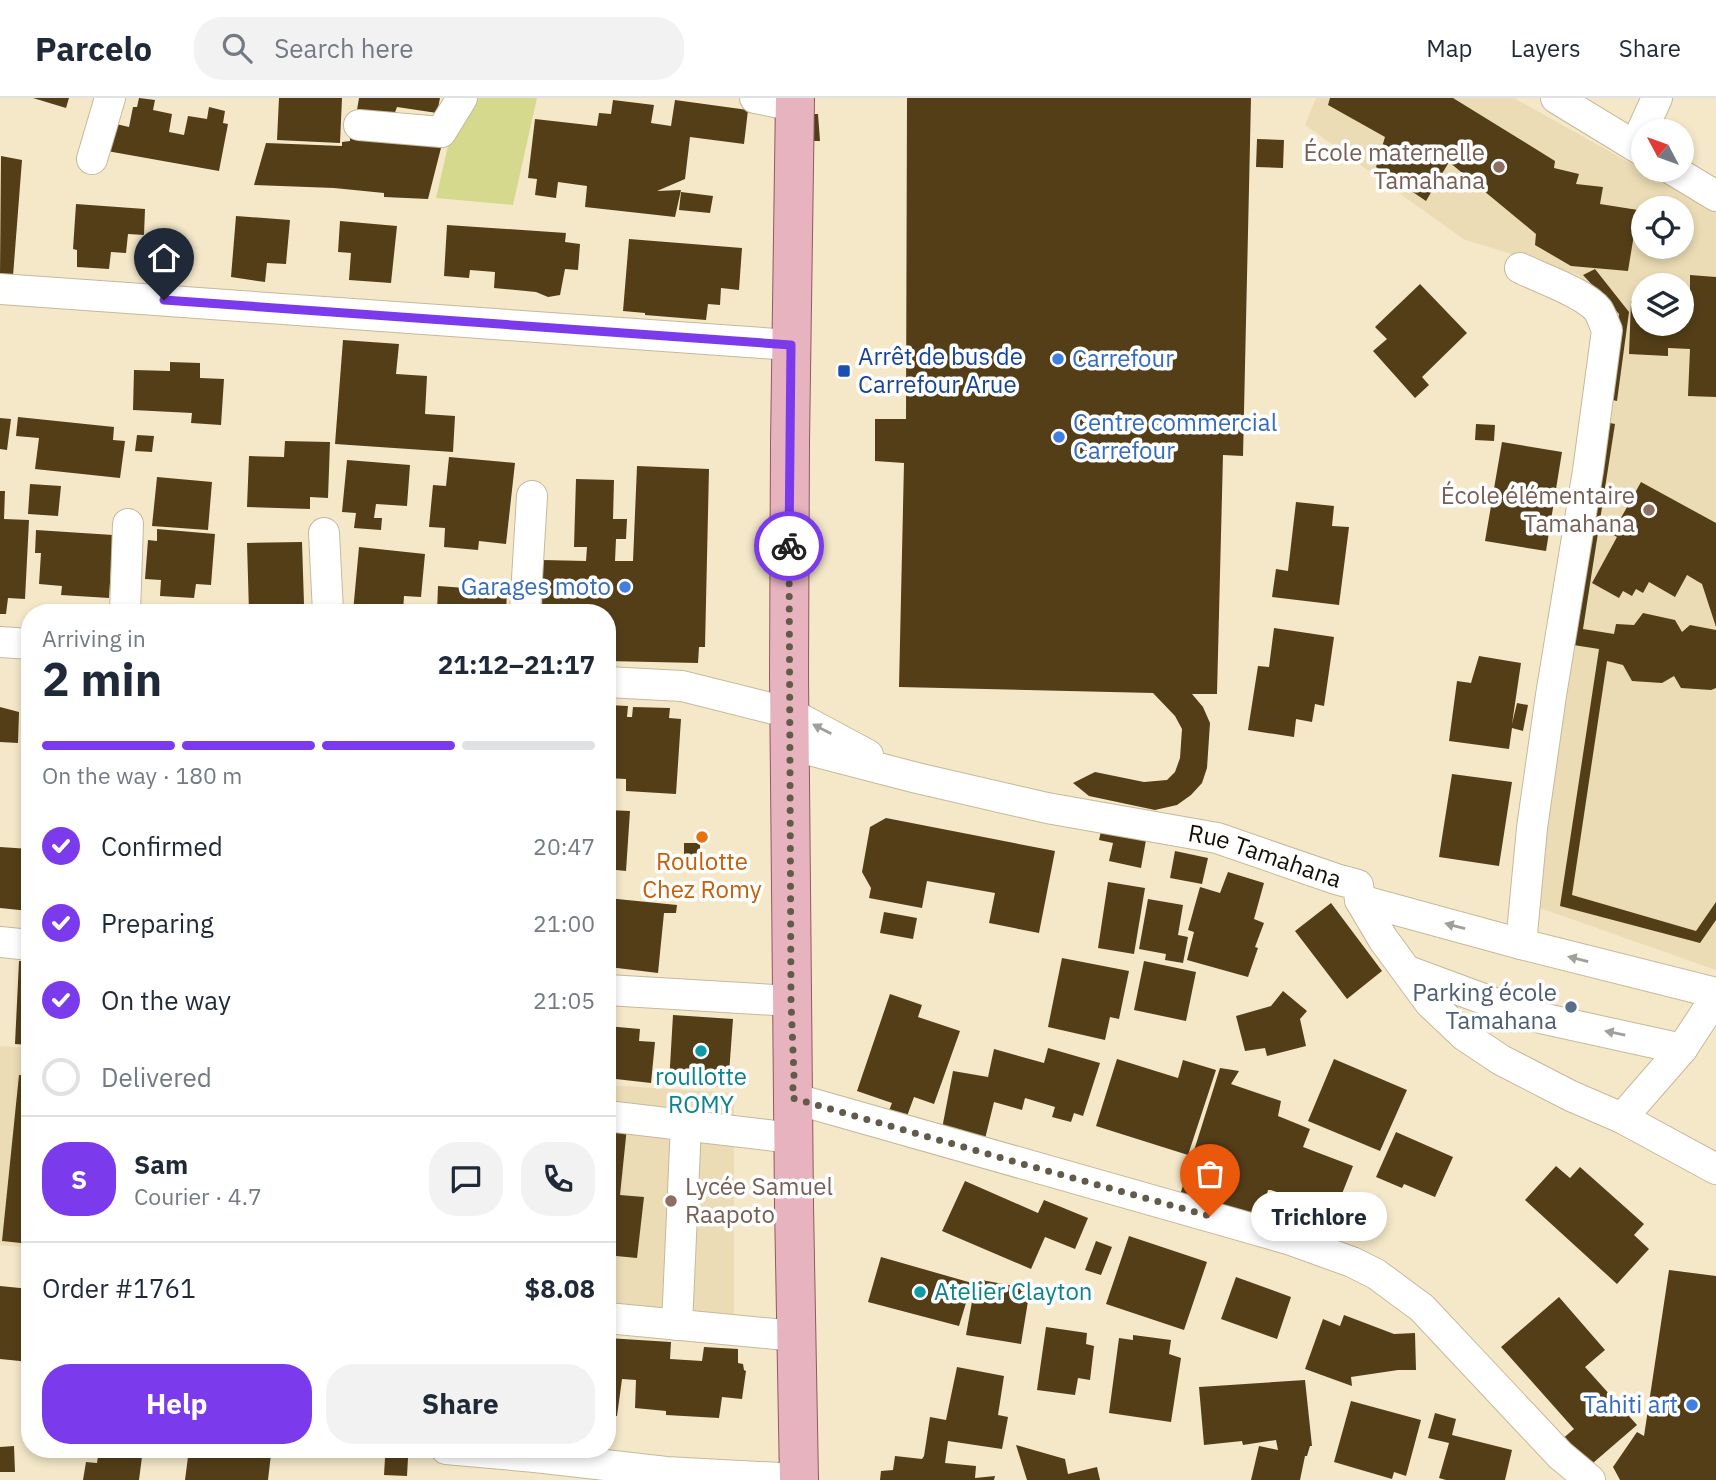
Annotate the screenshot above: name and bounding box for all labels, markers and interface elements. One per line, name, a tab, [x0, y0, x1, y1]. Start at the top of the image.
search box	[194, 17, 684, 80]
text: Parcelo	[35, 27, 152, 70]
icon: search	[218, 29, 256, 67]
text: Search here	[274, 31, 414, 65]
text: Map	[1426, 32, 1473, 64]
text: Layers	[1511, 32, 1581, 64]
text: Share	[1619, 32, 1681, 64]
north arrow	[1631, 119, 1694, 182]
map controls	[1631, 119, 1694, 336]
place label: École maternelle Tamahana	[1304, 136, 1485, 196]
marker: École maternelle Tamahana	[1491, 159, 1507, 175]
button: locate	[1631, 196, 1694, 259]
pin	[134, 228, 194, 300]
icon: home	[145, 239, 183, 277]
button: layers	[1631, 273, 1694, 336]
place label: Arrêt de bus de Carrefour Arue	[858, 340, 1023, 400]
place label: Carrefour	[1072, 342, 1174, 374]
marker: Carrefour	[1050, 351, 1066, 367]
marker: Arrêt de bus de Carrefour Arue	[836, 363, 852, 379]
place label: Centre commercial Carrefour	[1073, 406, 1277, 466]
marker: Centre commercial Carrefour	[1051, 429, 1067, 445]
place label: École élémentaire Tamahana	[1441, 479, 1635, 539]
marker: École élémentaire Tamahana	[1641, 502, 1657, 518]
courier	[754, 511, 824, 581]
icon: bike	[770, 527, 808, 565]
place label: Garages moto	[461, 570, 611, 602]
marker: Garages moto	[617, 579, 633, 595]
text: Arriving in	[42, 623, 146, 653]
text: 21:12–21:17	[438, 647, 595, 681]
text: 2 min	[42, 649, 162, 709]
one-way arrow	[811, 724, 831, 736]
text: On the way · 180 m	[42, 760, 242, 790]
street label: Rue Tamahana	[1186, 816, 1346, 895]
icon: check	[42, 827, 80, 865]
text: Confirmed	[101, 829, 223, 863]
marker: Roulotte Chez Romy	[694, 829, 710, 845]
text: 20:47	[533, 831, 595, 861]
place label: Roulotte Chez Romy	[642, 845, 762, 905]
icon: check	[42, 904, 80, 942]
text: Preparing	[101, 906, 214, 940]
text: 21:00	[533, 908, 595, 938]
one-way arrow	[1444, 920, 1466, 931]
one-way arrow	[1567, 953, 1589, 964]
place label: Parking école Tamahana	[1412, 976, 1557, 1036]
icon: check	[42, 981, 80, 1019]
text: On the way	[101, 983, 231, 1017]
text: 21:05	[533, 985, 595, 1015]
marker: Parking école Tamahana	[1563, 999, 1579, 1015]
one-way arrow	[1604, 1028, 1626, 1039]
marker: roullotte ROMY	[693, 1043, 709, 1059]
text: Delivered	[101, 1060, 212, 1094]
place label: roullotte ROMY	[655, 1060, 747, 1120]
button: chat	[429, 1142, 503, 1216]
button: phone	[521, 1142, 595, 1216]
pin	[1180, 1144, 1240, 1216]
text: Sam	[134, 1147, 188, 1181]
icon: bag	[1191, 1155, 1229, 1193]
text: S	[71, 1162, 87, 1196]
place label: Lycée Samuel Raapoto	[685, 1170, 833, 1230]
text: Courier · 4.7	[134, 1181, 262, 1211]
callout: Trichlore	[1252, 1192, 1388, 1240]
marker: Lycée Samuel Raapoto	[663, 1193, 679, 1209]
text: Trichlore	[1271, 1201, 1367, 1231]
text: Order #1761	[42, 1271, 196, 1305]
text: $8.08	[525, 1271, 595, 1305]
place label: Atelier Clayton	[934, 1275, 1092, 1307]
marker: Atelier Clayton	[912, 1284, 928, 1300]
button: Help	[42, 1364, 312, 1444]
button: Share	[326, 1364, 595, 1444]
place label: Tahiti art	[1583, 1388, 1678, 1420]
marker: Tahiti art	[1684, 1397, 1700, 1413]

